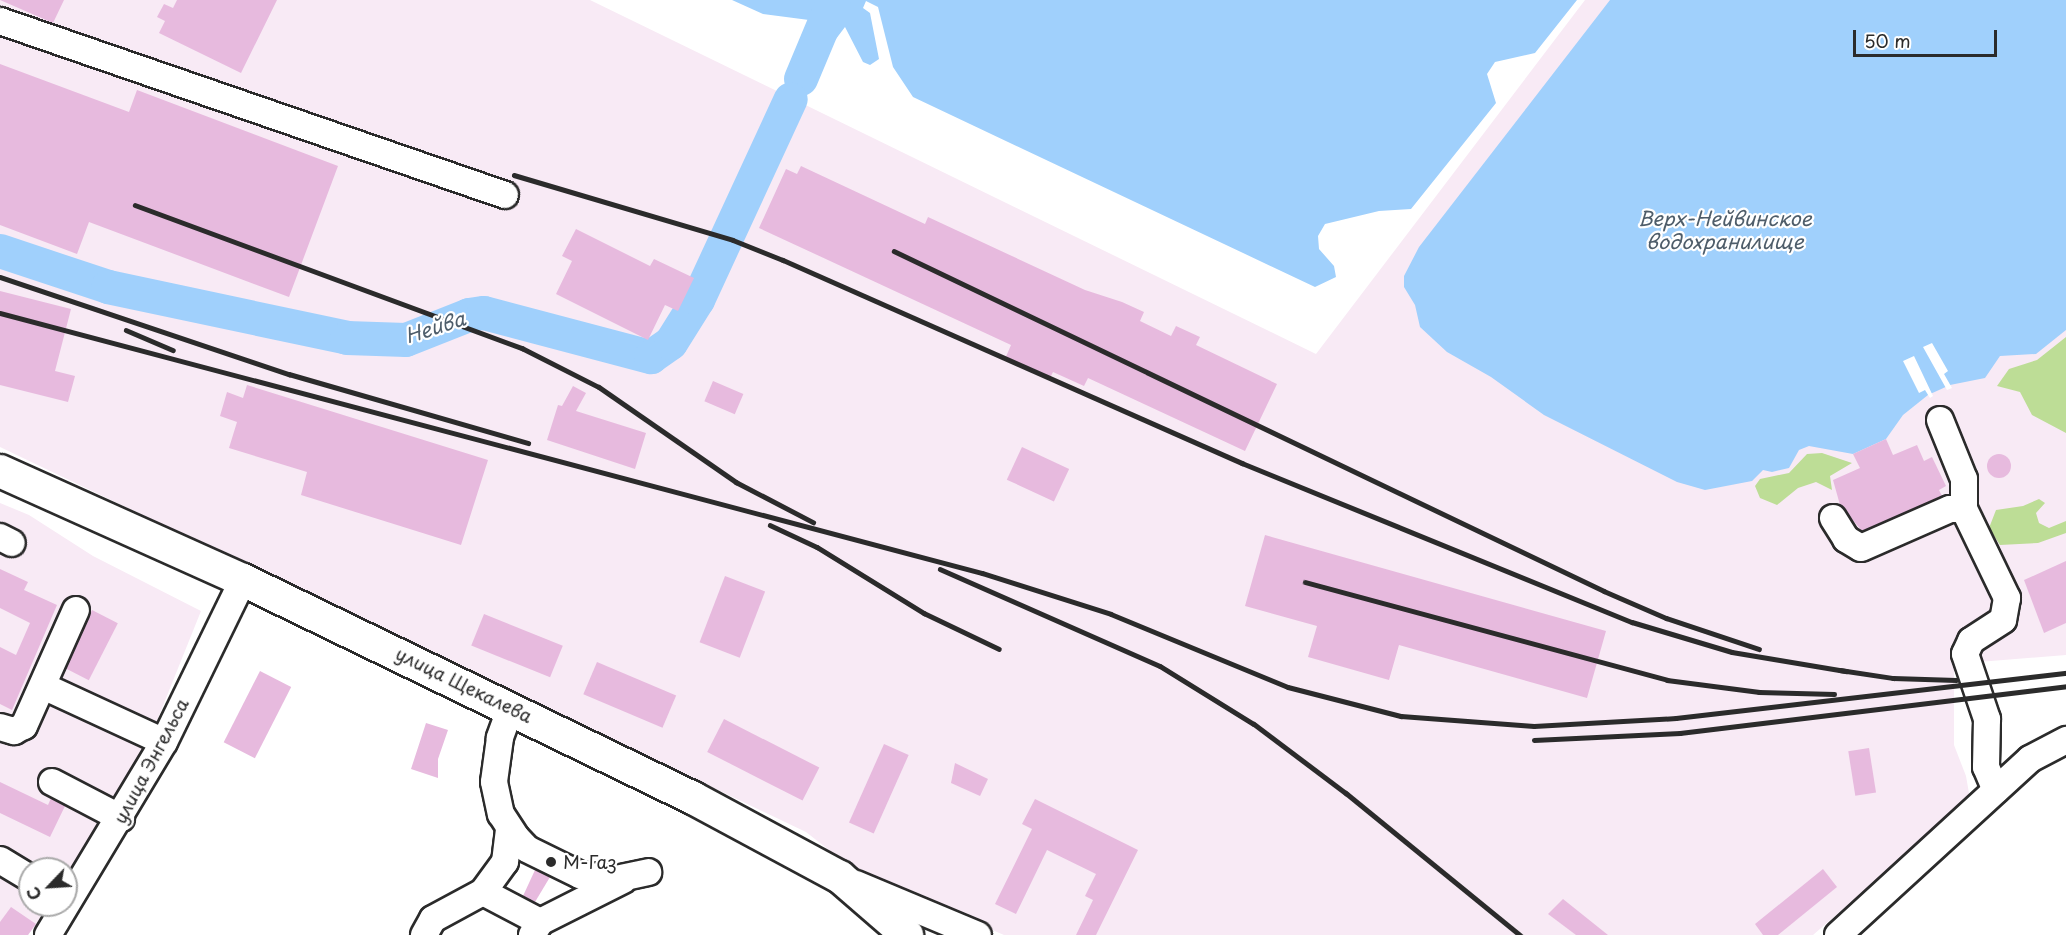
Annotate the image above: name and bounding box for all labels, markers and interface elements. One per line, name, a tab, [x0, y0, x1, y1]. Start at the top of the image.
scale bar	[1856, 18, 2000, 56]
text: 50 m	[1864, 27, 1911, 54]
water label: Верх-Нейвинское водохранилище	[1638, 207, 1812, 254]
water label: Нейва	[402, 306, 468, 348]
street label: улица Щекалева	[392, 642, 536, 728]
street label: улица Энгельса	[109, 694, 193, 828]
place label: М-Газ	[563, 851, 617, 873]
marker: М-Газ	[544, 855, 558, 869]
north arrow	[18, 857, 78, 917]
text: С	[20, 883, 47, 904]

